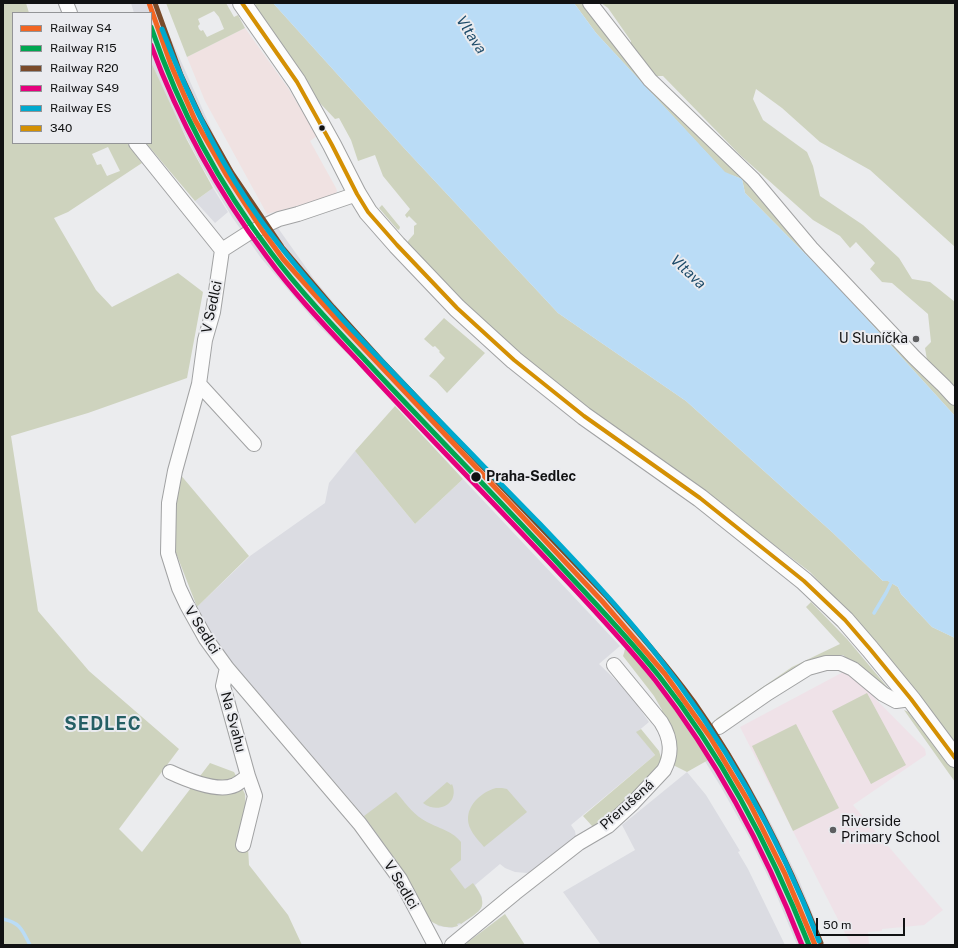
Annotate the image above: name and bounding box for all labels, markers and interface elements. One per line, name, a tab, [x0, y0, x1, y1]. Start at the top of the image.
legend	[12, 12, 152, 144]
water label: Vltava	[452, 13, 490, 57]
text: Railway S4	[50, 21, 112, 35]
text: Railway R15	[50, 41, 117, 55]
text: Railway R20	[50, 61, 119, 75]
text: Railway S49	[50, 81, 119, 95]
text: Railway ES	[50, 101, 112, 115]
text: 340	[50, 121, 72, 135]
unlabelled marker	[317, 123, 327, 133]
water label: Vltava	[667, 251, 709, 293]
street label: V Sedlci	[198, 279, 226, 335]
place label: U Sluníčka	[839, 331, 908, 347]
marker: U Sluníčka	[911, 334, 921, 344]
place label: Praha-Sedlec	[486, 469, 576, 485]
marker: Praha-Sedlec	[469, 470, 483, 484]
street label: V Sedlci	[181, 603, 223, 657]
street label: Na Svahu	[217, 690, 249, 754]
district label: SEDLEC	[64, 713, 142, 735]
street label: Přerušená	[597, 776, 657, 834]
place label: Riverside Primary School	[841, 814, 940, 846]
marker: Riverside Primary School	[828, 825, 838, 835]
street label: V Sedlci	[380, 858, 422, 912]
scale bar	[818, 910, 907, 936]
text: 50 m	[823, 918, 851, 932]

